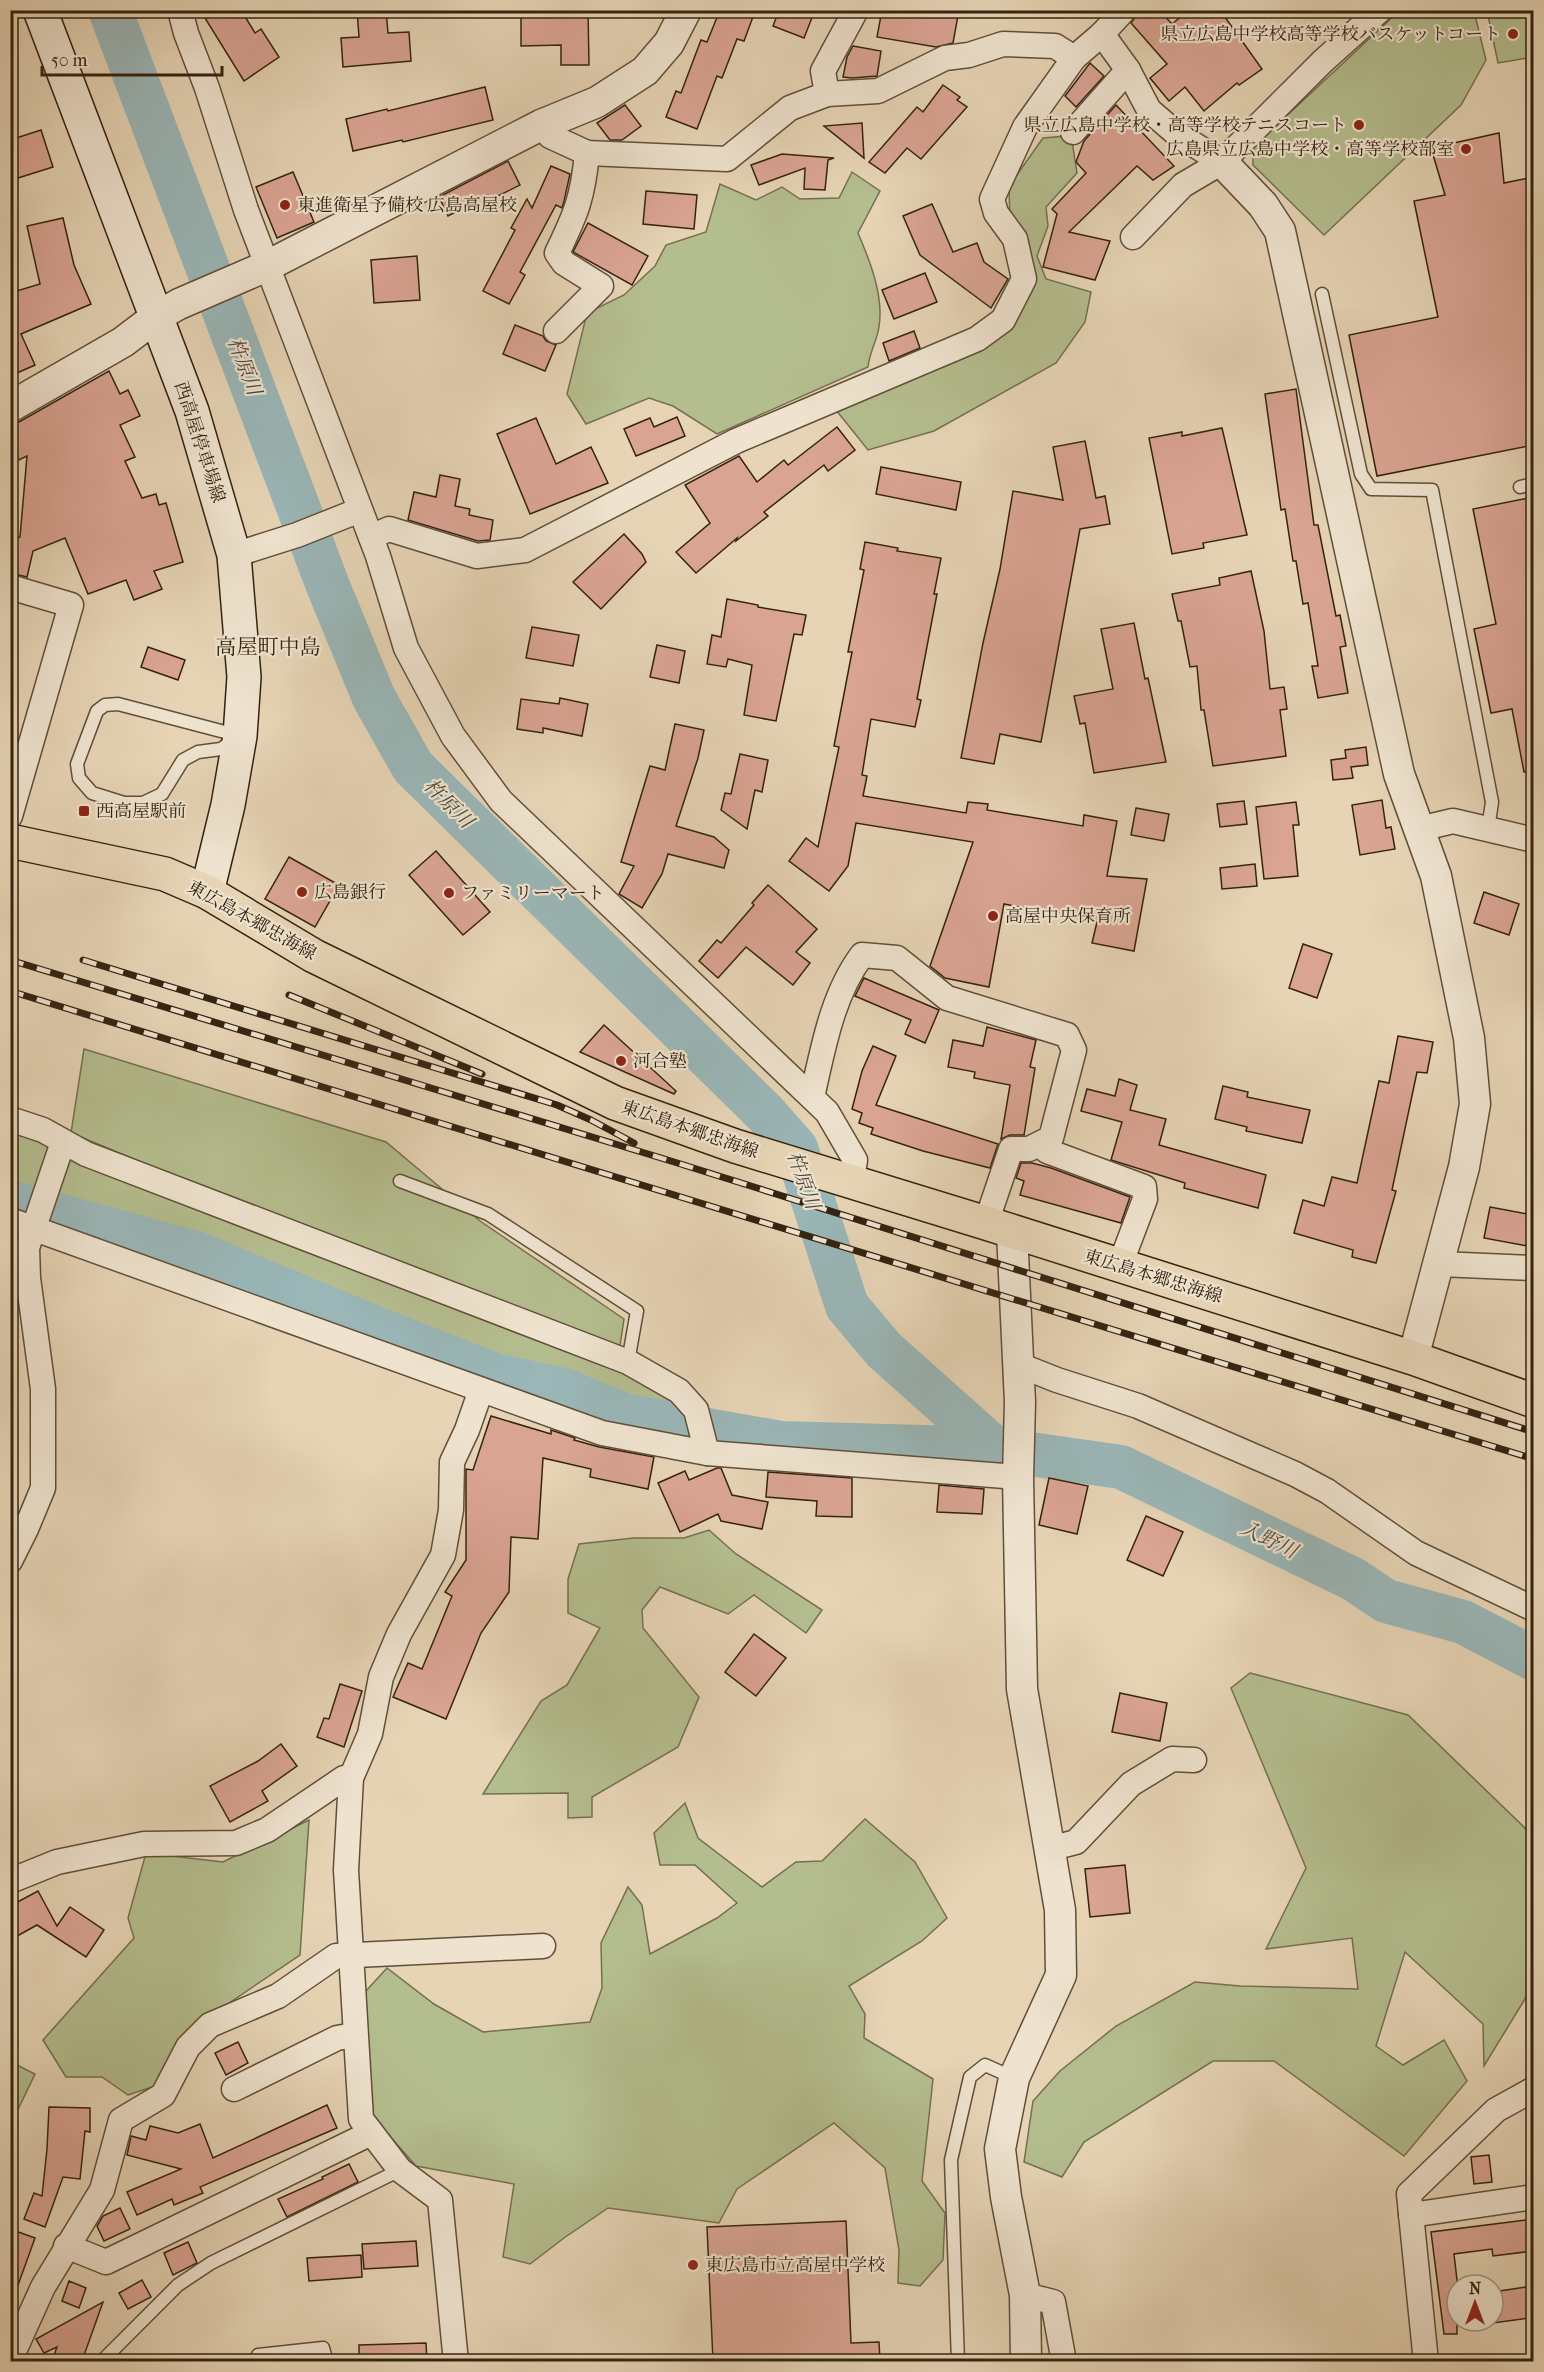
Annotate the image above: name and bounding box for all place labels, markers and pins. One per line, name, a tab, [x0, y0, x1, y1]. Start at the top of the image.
place label: 県立広島中学校高等学校バスケットコート	[1161, 24, 1501, 45]
marker: 県立広島中学校高等学校バスケットコート	[1506, 27, 1520, 41]
place label: 県立広島中学校・高等学校テニスコート	[1024, 115, 1347, 136]
marker: 県立広島中学校・高等学校テニスコート	[1352, 118, 1366, 132]
place label: 広島県立広島中学校・高等学校部室	[1166, 139, 1454, 160]
marker: 広島県立広島中学校・高等学校部室	[1459, 142, 1473, 156]
place label: 東進衛星予備校 広島高屋校	[297, 195, 517, 216]
marker: 東進衛星予備校 広島高屋校	[278, 198, 292, 212]
place label: 西高屋駅前	[96, 801, 186, 822]
marker: 西高屋駅前	[77, 804, 91, 818]
place label: 広島銀行	[314, 882, 386, 903]
place label: ファミリーマート	[461, 883, 605, 904]
marker: 広島銀行	[295, 885, 309, 899]
marker: ファミリーマート	[442, 886, 456, 900]
place label: 高屋中央保育所	[1005, 906, 1131, 927]
marker: 高屋中央保育所	[986, 909, 1000, 923]
place label: 河合塾	[633, 1051, 687, 1072]
marker: 河合塾	[614, 1054, 628, 1068]
place label: 東広島市立高屋中学校	[705, 2255, 885, 2276]
marker: 東広島市立高屋中学校	[686, 2258, 700, 2272]

